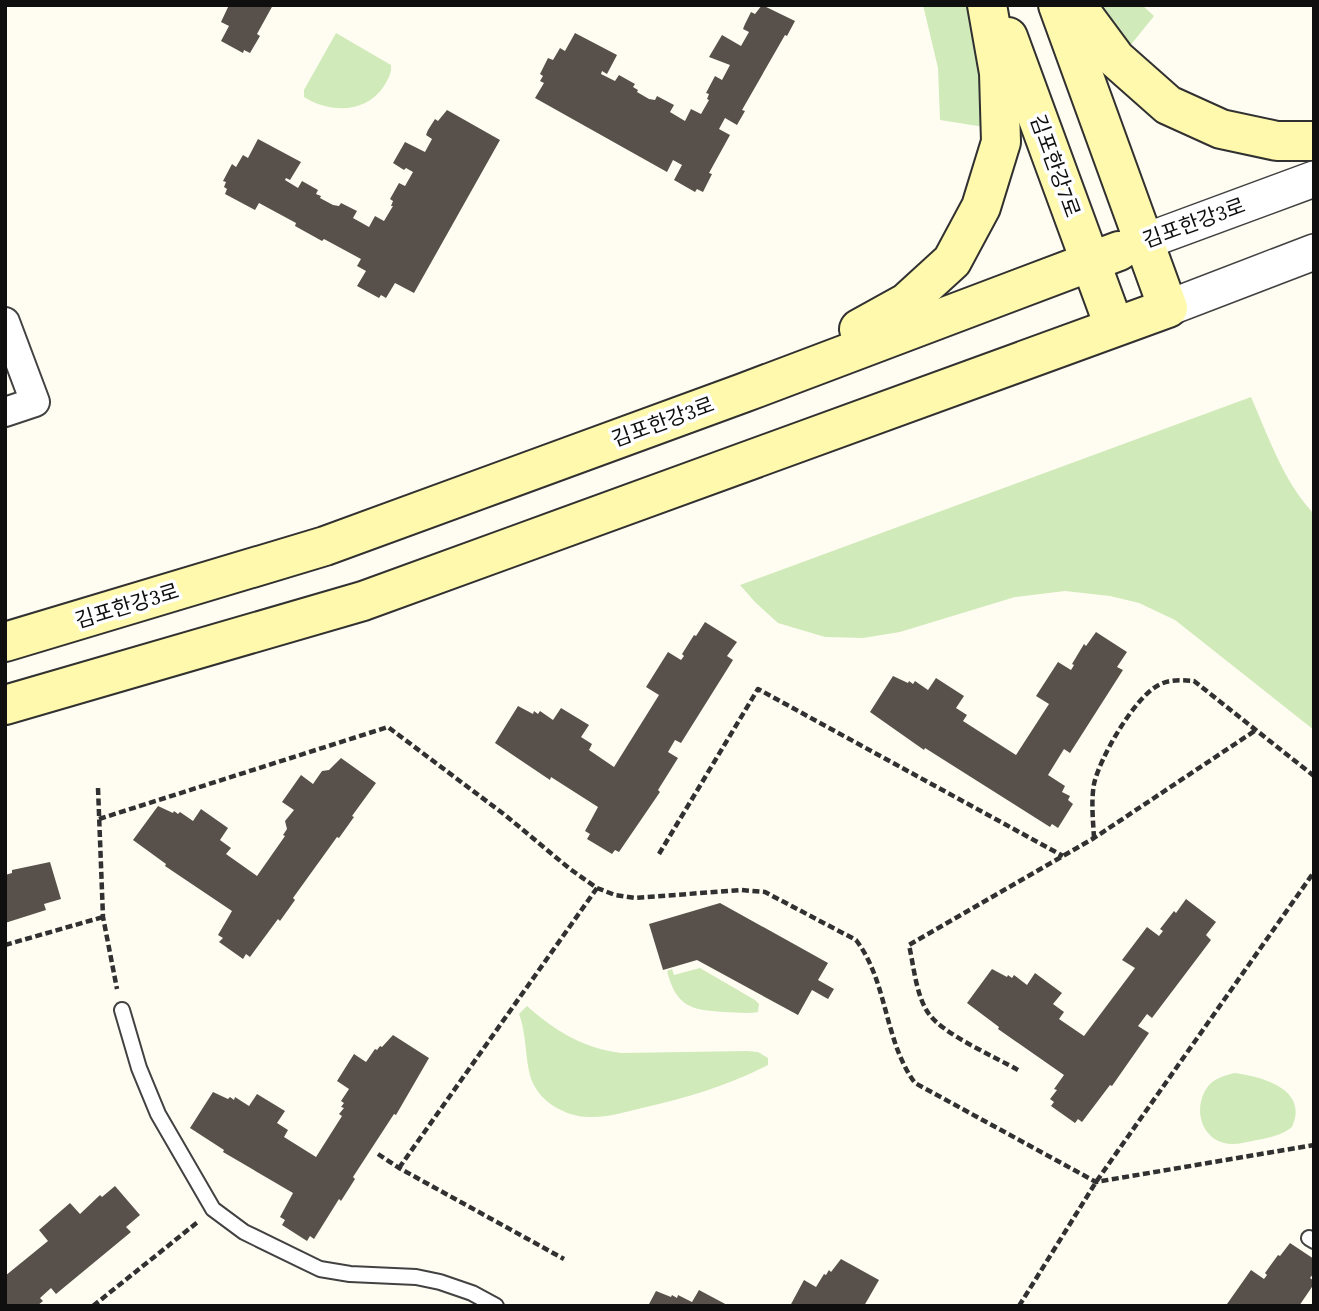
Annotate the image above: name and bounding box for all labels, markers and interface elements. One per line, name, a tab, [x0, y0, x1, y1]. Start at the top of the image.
street label: 김포한강7로	[1024, 111, 1087, 221]
street label: 김포한강3로	[1139, 191, 1249, 254]
street label: 김포한강3로	[608, 390, 718, 453]
street label: 김포한강3로	[71, 576, 182, 635]

